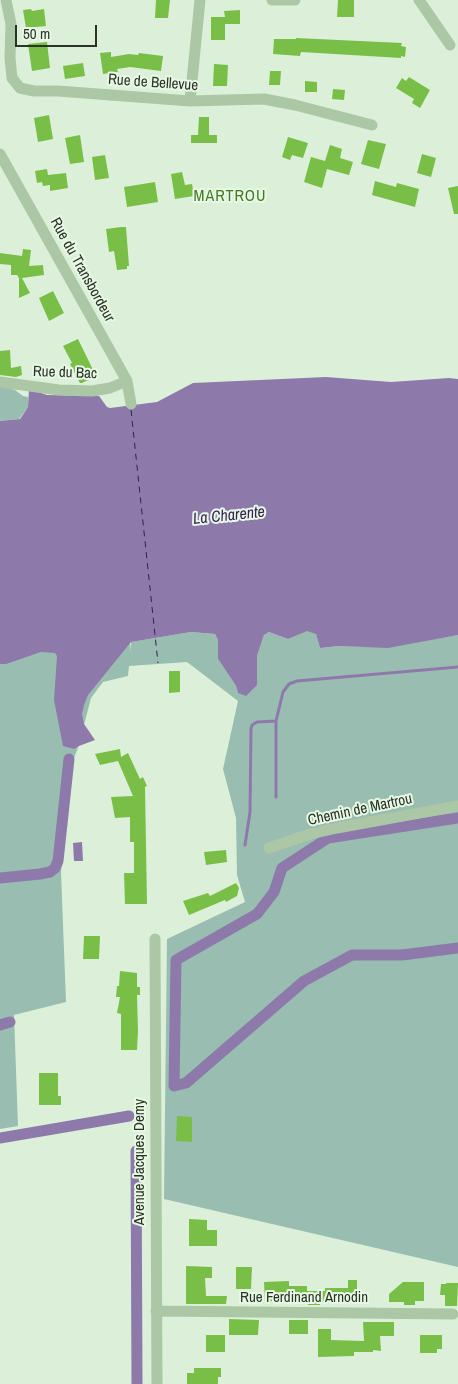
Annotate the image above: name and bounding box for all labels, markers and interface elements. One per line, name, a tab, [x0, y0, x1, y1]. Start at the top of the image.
scale bar	[18, 15, 100, 47]
text: 50 m	[23, 23, 50, 44]
street label: Rue de Bellevue	[107, 71, 199, 95]
district label: MARTROU	[193, 187, 267, 207]
street label: Rue du Transbordeur	[46, 215, 118, 325]
street label: Rue du Bac	[33, 363, 97, 383]
water label: La Charente	[192, 503, 266, 529]
street label: Chemin de Martrou	[306, 790, 414, 830]
street label: Avenue Jacques Demy	[131, 1099, 149, 1225]
street label: Rue Ferdinand Arnodin	[240, 1289, 368, 1307]

